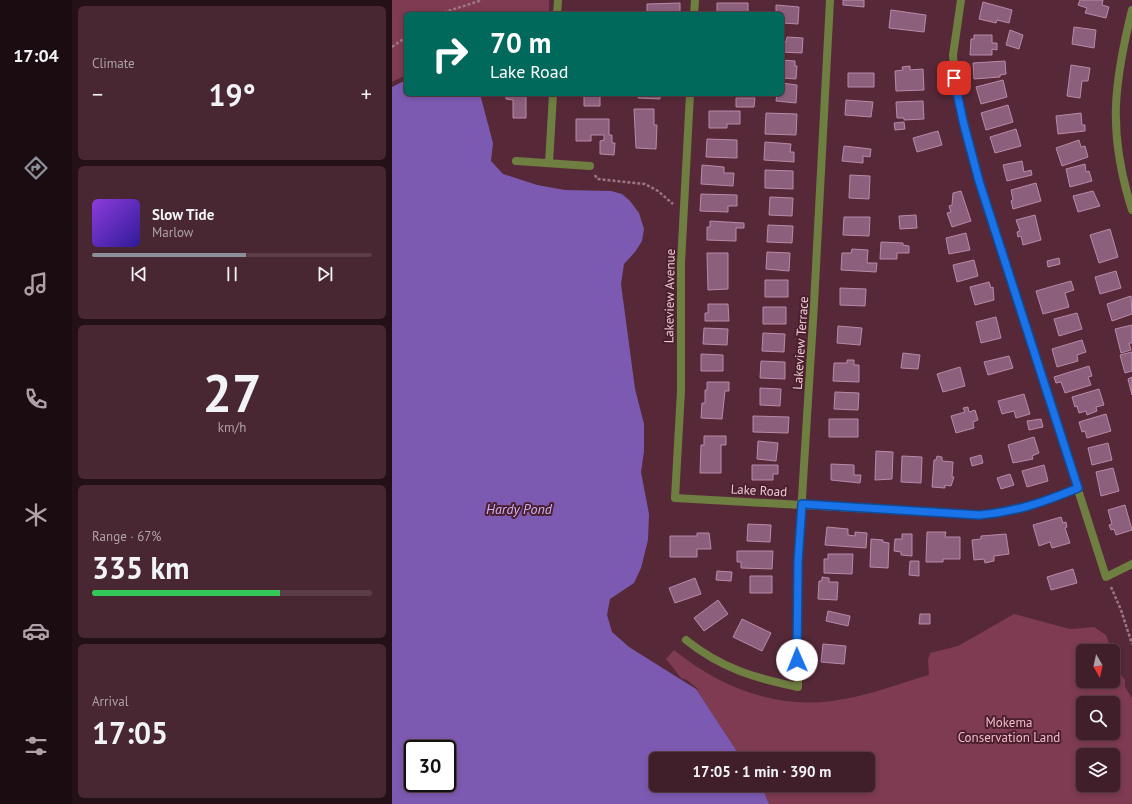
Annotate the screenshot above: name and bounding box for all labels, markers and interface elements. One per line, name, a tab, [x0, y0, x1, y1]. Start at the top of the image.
text: 70 m	[490, 24, 551, 61]
icon: right	[424, 28, 476, 80]
text: 17:04	[13, 44, 59, 67]
text: Climate	[92, 55, 135, 72]
text: Lake Road	[490, 60, 568, 83]
pin	[937, 61, 971, 95]
icon: arrive	[943, 67, 965, 89]
text: 19°	[208, 75, 256, 114]
text: −	[92, 80, 103, 108]
text: +	[361, 80, 372, 108]
icon: directions	[22, 154, 50, 182]
text: Slow Tide	[152, 205, 214, 224]
text: Marlow	[152, 224, 193, 241]
street label: Lakeview Avenue	[660, 249, 679, 343]
icon: previous	[128, 263, 150, 285]
icon: pause	[221, 263, 243, 285]
icon: next	[314, 263, 336, 285]
icon: music	[22, 270, 50, 298]
street label: Lakeview Terrace	[789, 296, 812, 390]
text: 27	[203, 359, 261, 426]
icon: phone	[22, 385, 50, 413]
text: km/h	[218, 419, 246, 436]
street label: Lake Road	[730, 481, 788, 500]
water label: Hardy Pond	[486, 500, 553, 518]
icon: climate	[22, 501, 50, 529]
text: Range · 67%	[92, 528, 161, 545]
text: 335 km	[92, 548, 190, 587]
icon: car	[22, 617, 50, 645]
position arrow	[776, 639, 818, 681]
north arrow	[1076, 644, 1120, 688]
map controls	[1076, 644, 1120, 792]
text: Arrival	[92, 693, 128, 710]
button: search	[1076, 696, 1120, 740]
text: 17:05	[92, 713, 168, 752]
park label: Mokema Conservation Land	[958, 714, 1060, 746]
icon: filters	[22, 732, 50, 760]
speed limit sign: 30	[404, 740, 456, 792]
button: layers	[1076, 748, 1120, 792]
text: 17:05 · 1 min · 390 m	[693, 762, 831, 781]

